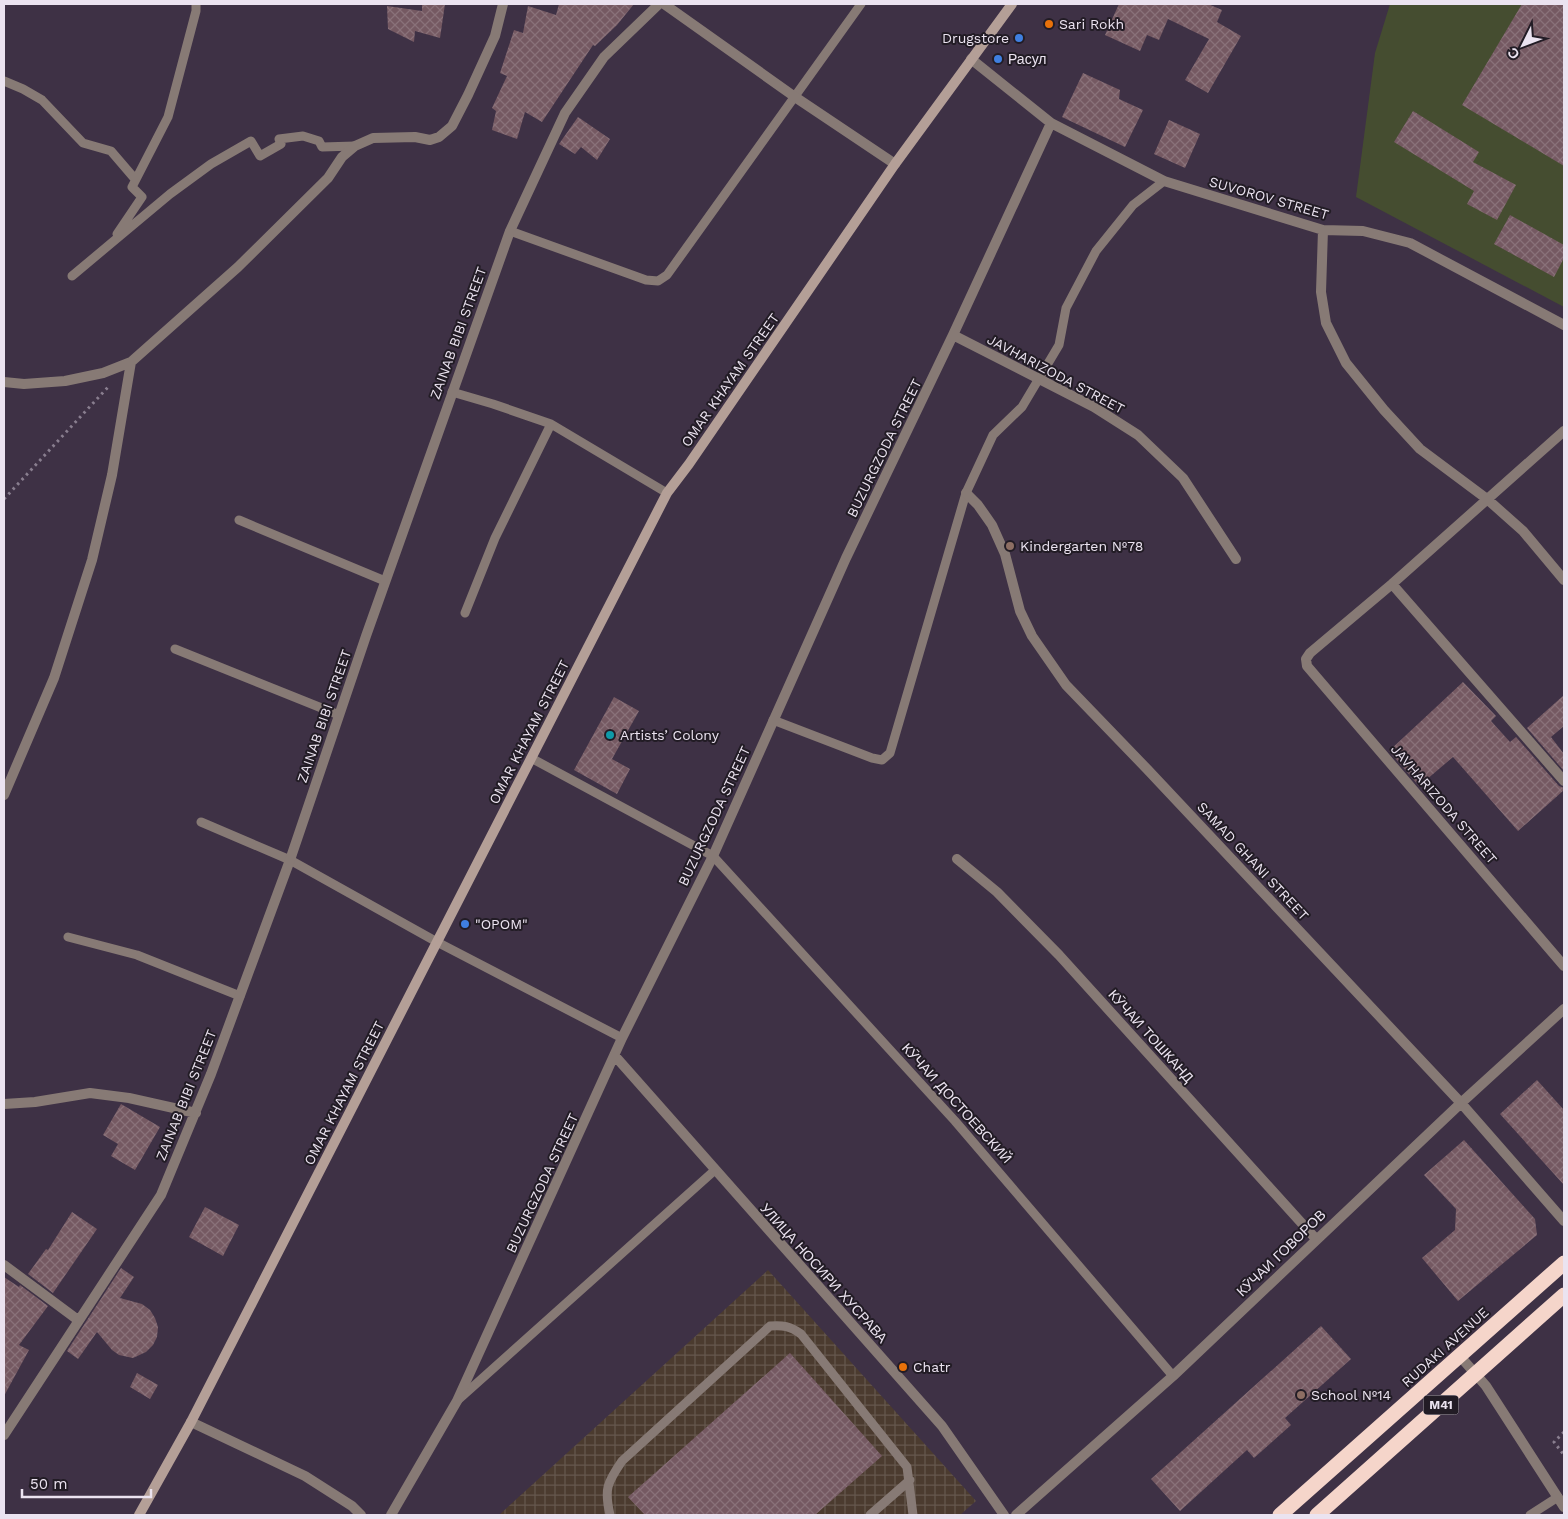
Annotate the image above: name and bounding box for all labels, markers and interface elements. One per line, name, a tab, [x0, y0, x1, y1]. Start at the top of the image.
place label: Sari Rokh	[1059, 16, 1124, 32]
marker: Sari Rokh	[1043, 18, 1055, 30]
north arrow	[1498, 20, 1548, 70]
place label: Drugstore	[942, 30, 1009, 46]
marker: Drugstore	[1013, 32, 1025, 44]
text: С	[1504, 45, 1523, 63]
place label: Расул	[1008, 51, 1047, 67]
marker: Расул	[992, 53, 1004, 65]
street label: SUVOROV STREET	[1207, 173, 1331, 223]
street label: ZAINAB BIBI STREET	[427, 264, 490, 401]
street label: OMAR KHAYAM STREET	[678, 310, 783, 450]
street label: JAVHARIZODA STREET	[985, 331, 1128, 417]
street label: BUZURGZODA STREET	[843, 376, 925, 520]
place label: Kindergarten №78	[1020, 538, 1143, 554]
marker: Kindergarten №78	[1004, 540, 1016, 552]
street label: ZAINAB BIBI STREET	[294, 647, 354, 785]
street label: OMAR KHAYAM STREET	[486, 657, 573, 807]
place label: Artists’ Colony	[620, 727, 720, 743]
marker: Artists’ Colony	[604, 729, 616, 741]
street label: JAVHARIZODA STREET	[1388, 741, 1501, 867]
street label: BUZURGZODA STREET	[675, 743, 754, 888]
street label: SAMAD GHANI STREET	[1194, 799, 1312, 924]
place label: "OPOM"	[475, 916, 528, 932]
marker: "OPOM"	[459, 918, 471, 930]
street label: КӮЧАИ ТОШКАНД	[1105, 986, 1197, 1086]
street label: OMAR KHAYAM STREET	[301, 1018, 388, 1168]
street label: ZAINAB BIBI STREET	[152, 1027, 220, 1163]
street label: КӮЧАИ ДОСТОЕВСКИЙ	[899, 1039, 1016, 1166]
street label: BUZURGZODA STREET	[503, 1110, 582, 1255]
street label: УЛИЦА НОСИРИ ХУСРАВА	[757, 1200, 891, 1346]
street label: КӮЧАИ ГОВОРОВ	[1233, 1207, 1329, 1299]
street label: RUDAKI AVENUE	[1398, 1304, 1492, 1390]
place label: Chatr	[913, 1359, 951, 1375]
marker: Chatr	[897, 1361, 909, 1373]
place label: School №14	[1311, 1387, 1391, 1403]
marker: School №14	[1295, 1389, 1307, 1401]
road number: M41	[1424, 1396, 1458, 1414]
scale bar	[22, 1466, 151, 1498]
text: 50 m	[30, 1475, 67, 1493]

